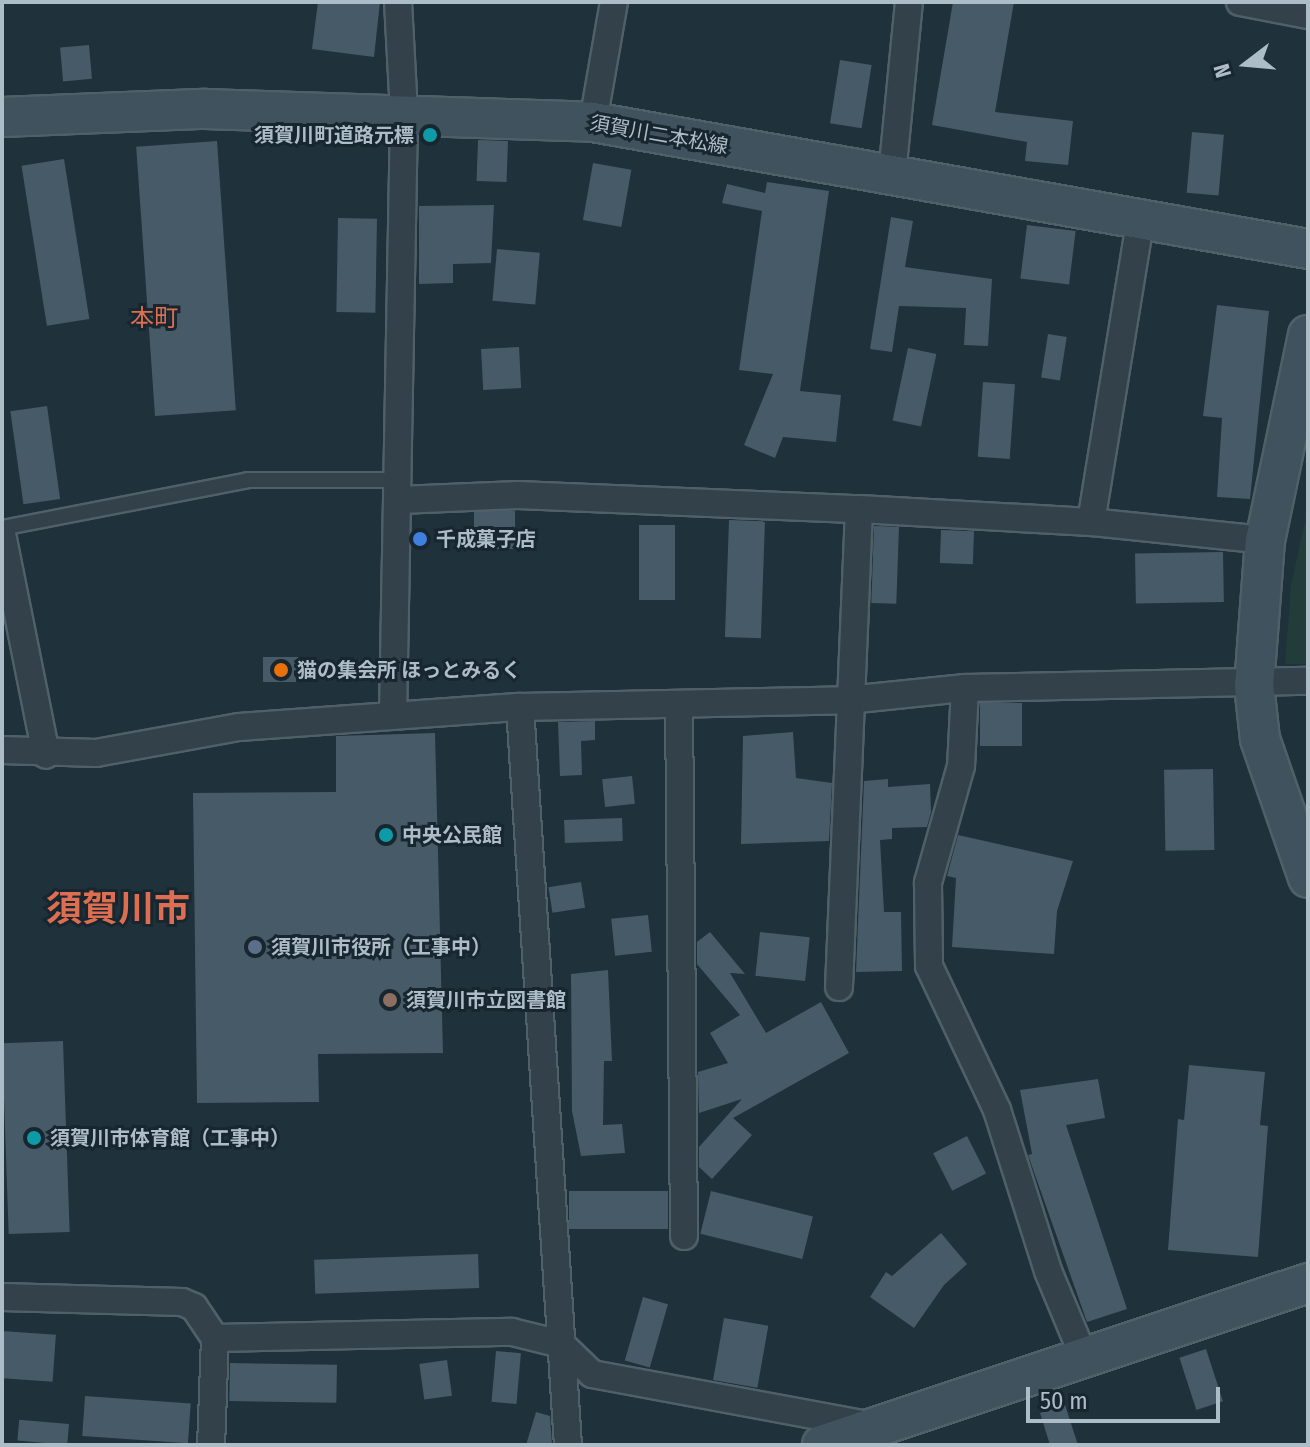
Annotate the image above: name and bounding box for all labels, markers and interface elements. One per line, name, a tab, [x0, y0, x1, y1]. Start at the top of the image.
north arrow	[1206, 24, 1286, 104]
text: N	[1208, 61, 1237, 81]
street label: 須賀川二本松線	[588, 111, 730, 159]
place label: 須賀川町道路元標	[254, 123, 414, 147]
marker: 須賀川町道路元標	[421, 126, 439, 144]
district label: 本町	[130, 305, 178, 333]
place label: 千成菓子店	[436, 527, 536, 551]
marker: 千成菓子店	[411, 530, 429, 548]
place label: 猫の集会所 ほっとみるく	[297, 658, 521, 682]
marker: 猫の集会所 ほっとみるく	[272, 661, 290, 679]
place label: 中央公民館	[402, 823, 502, 847]
marker: 中央公民館	[377, 826, 395, 844]
district label: 須賀川市	[46, 888, 190, 932]
place label: 須賀川市役所（工事中）	[271, 935, 491, 959]
marker: 須賀川市役所（工事中）	[246, 938, 264, 956]
place label: 須賀川市立図書館	[406, 988, 566, 1012]
marker: 須賀川市立図書館	[381, 991, 399, 1009]
place label: 須賀川市体育館（工事中）	[50, 1126, 290, 1150]
marker: 須賀川市体育館（工事中）	[25, 1129, 43, 1147]
scale bar	[1030, 1371, 1224, 1421]
text: 50 m	[1040, 1387, 1088, 1415]

